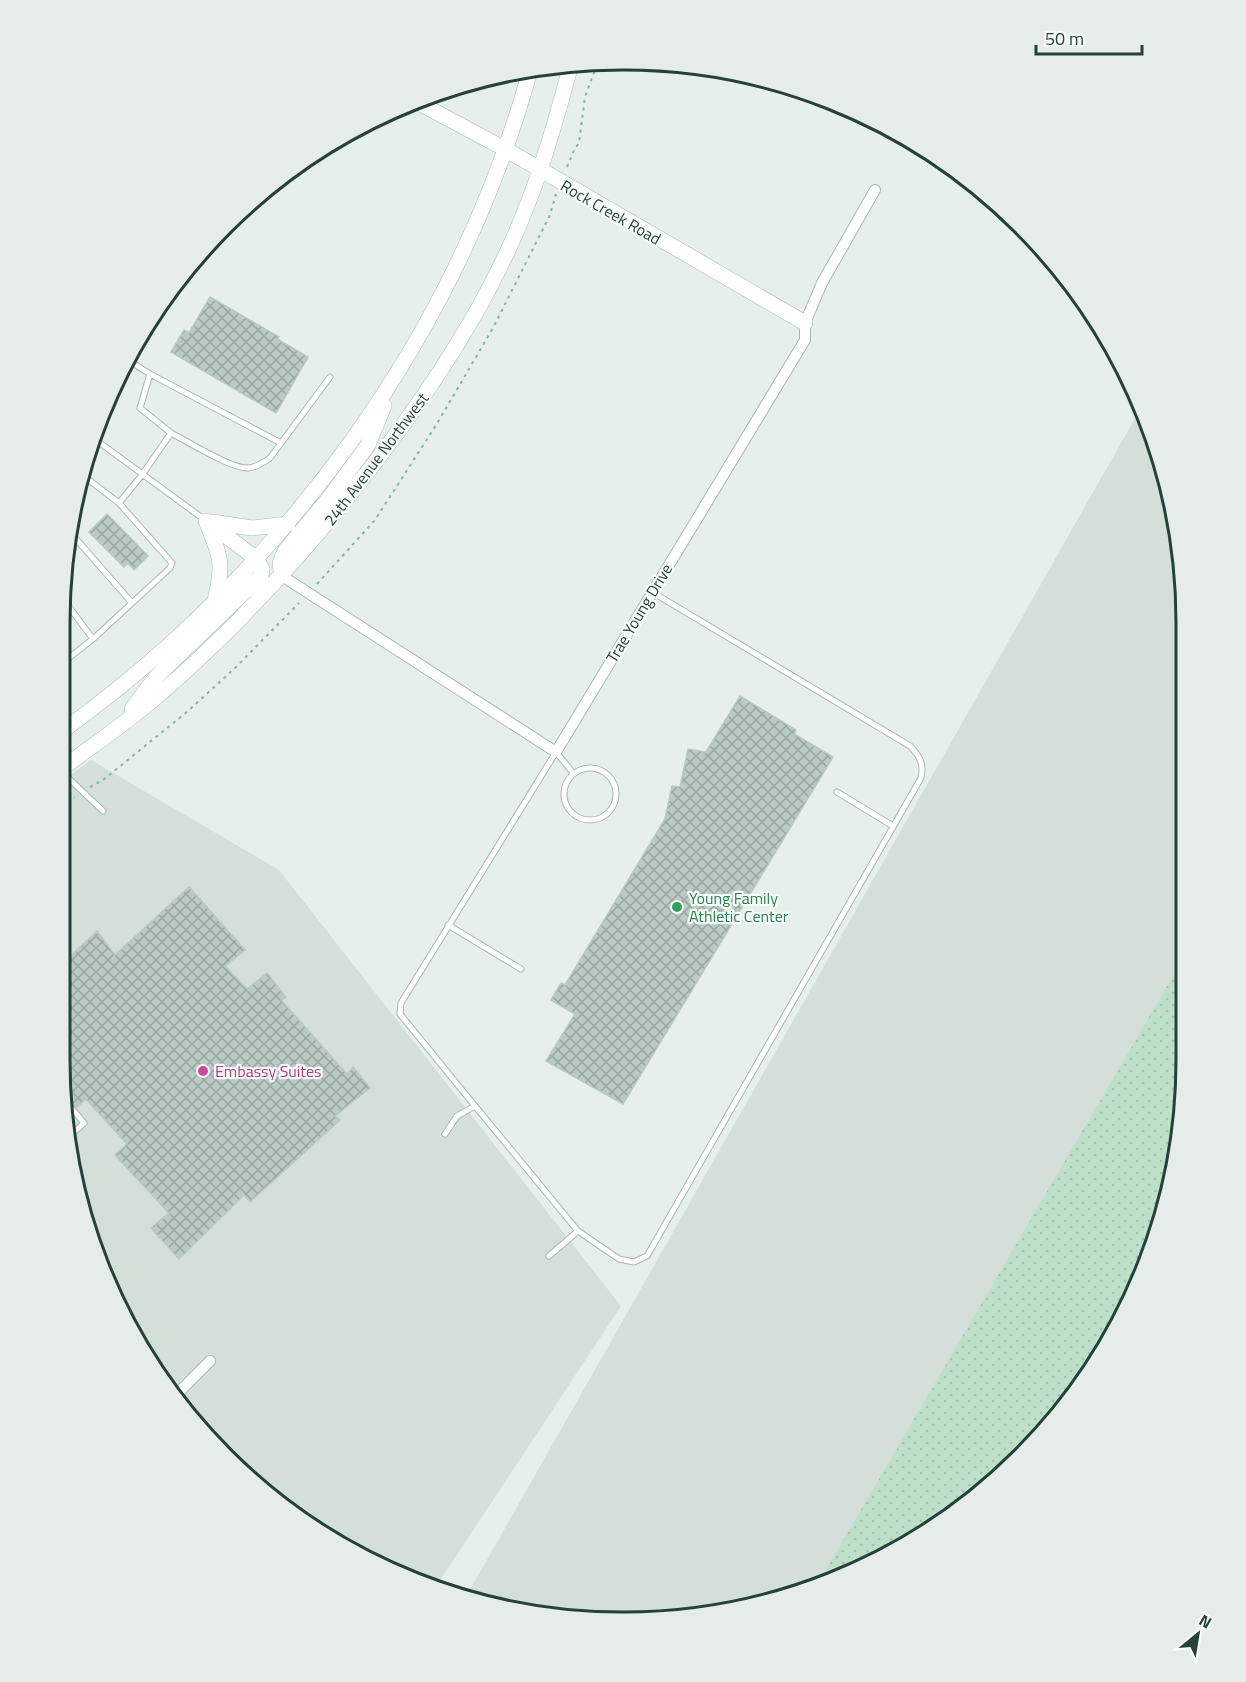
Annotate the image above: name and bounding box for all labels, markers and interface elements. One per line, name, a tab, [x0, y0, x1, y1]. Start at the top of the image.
scale bar	[1036, 18, 1142, 56]
text: 50 m	[1045, 25, 1084, 52]
street label: Rock Creek Road	[556, 174, 666, 250]
street label: 24th Avenue Northwest	[318, 387, 434, 531]
street label: Trae Young Drive	[600, 559, 678, 667]
place label: Young Family Athletic Center	[689, 886, 789, 928]
marker: Young Family Athletic Center	[670, 900, 684, 914]
place label: Embassy Suites	[215, 1059, 321, 1083]
marker: Embassy Suites	[196, 1064, 210, 1078]
north arrow	[1168, 1604, 1228, 1664]
text: N	[1195, 1608, 1216, 1634]

